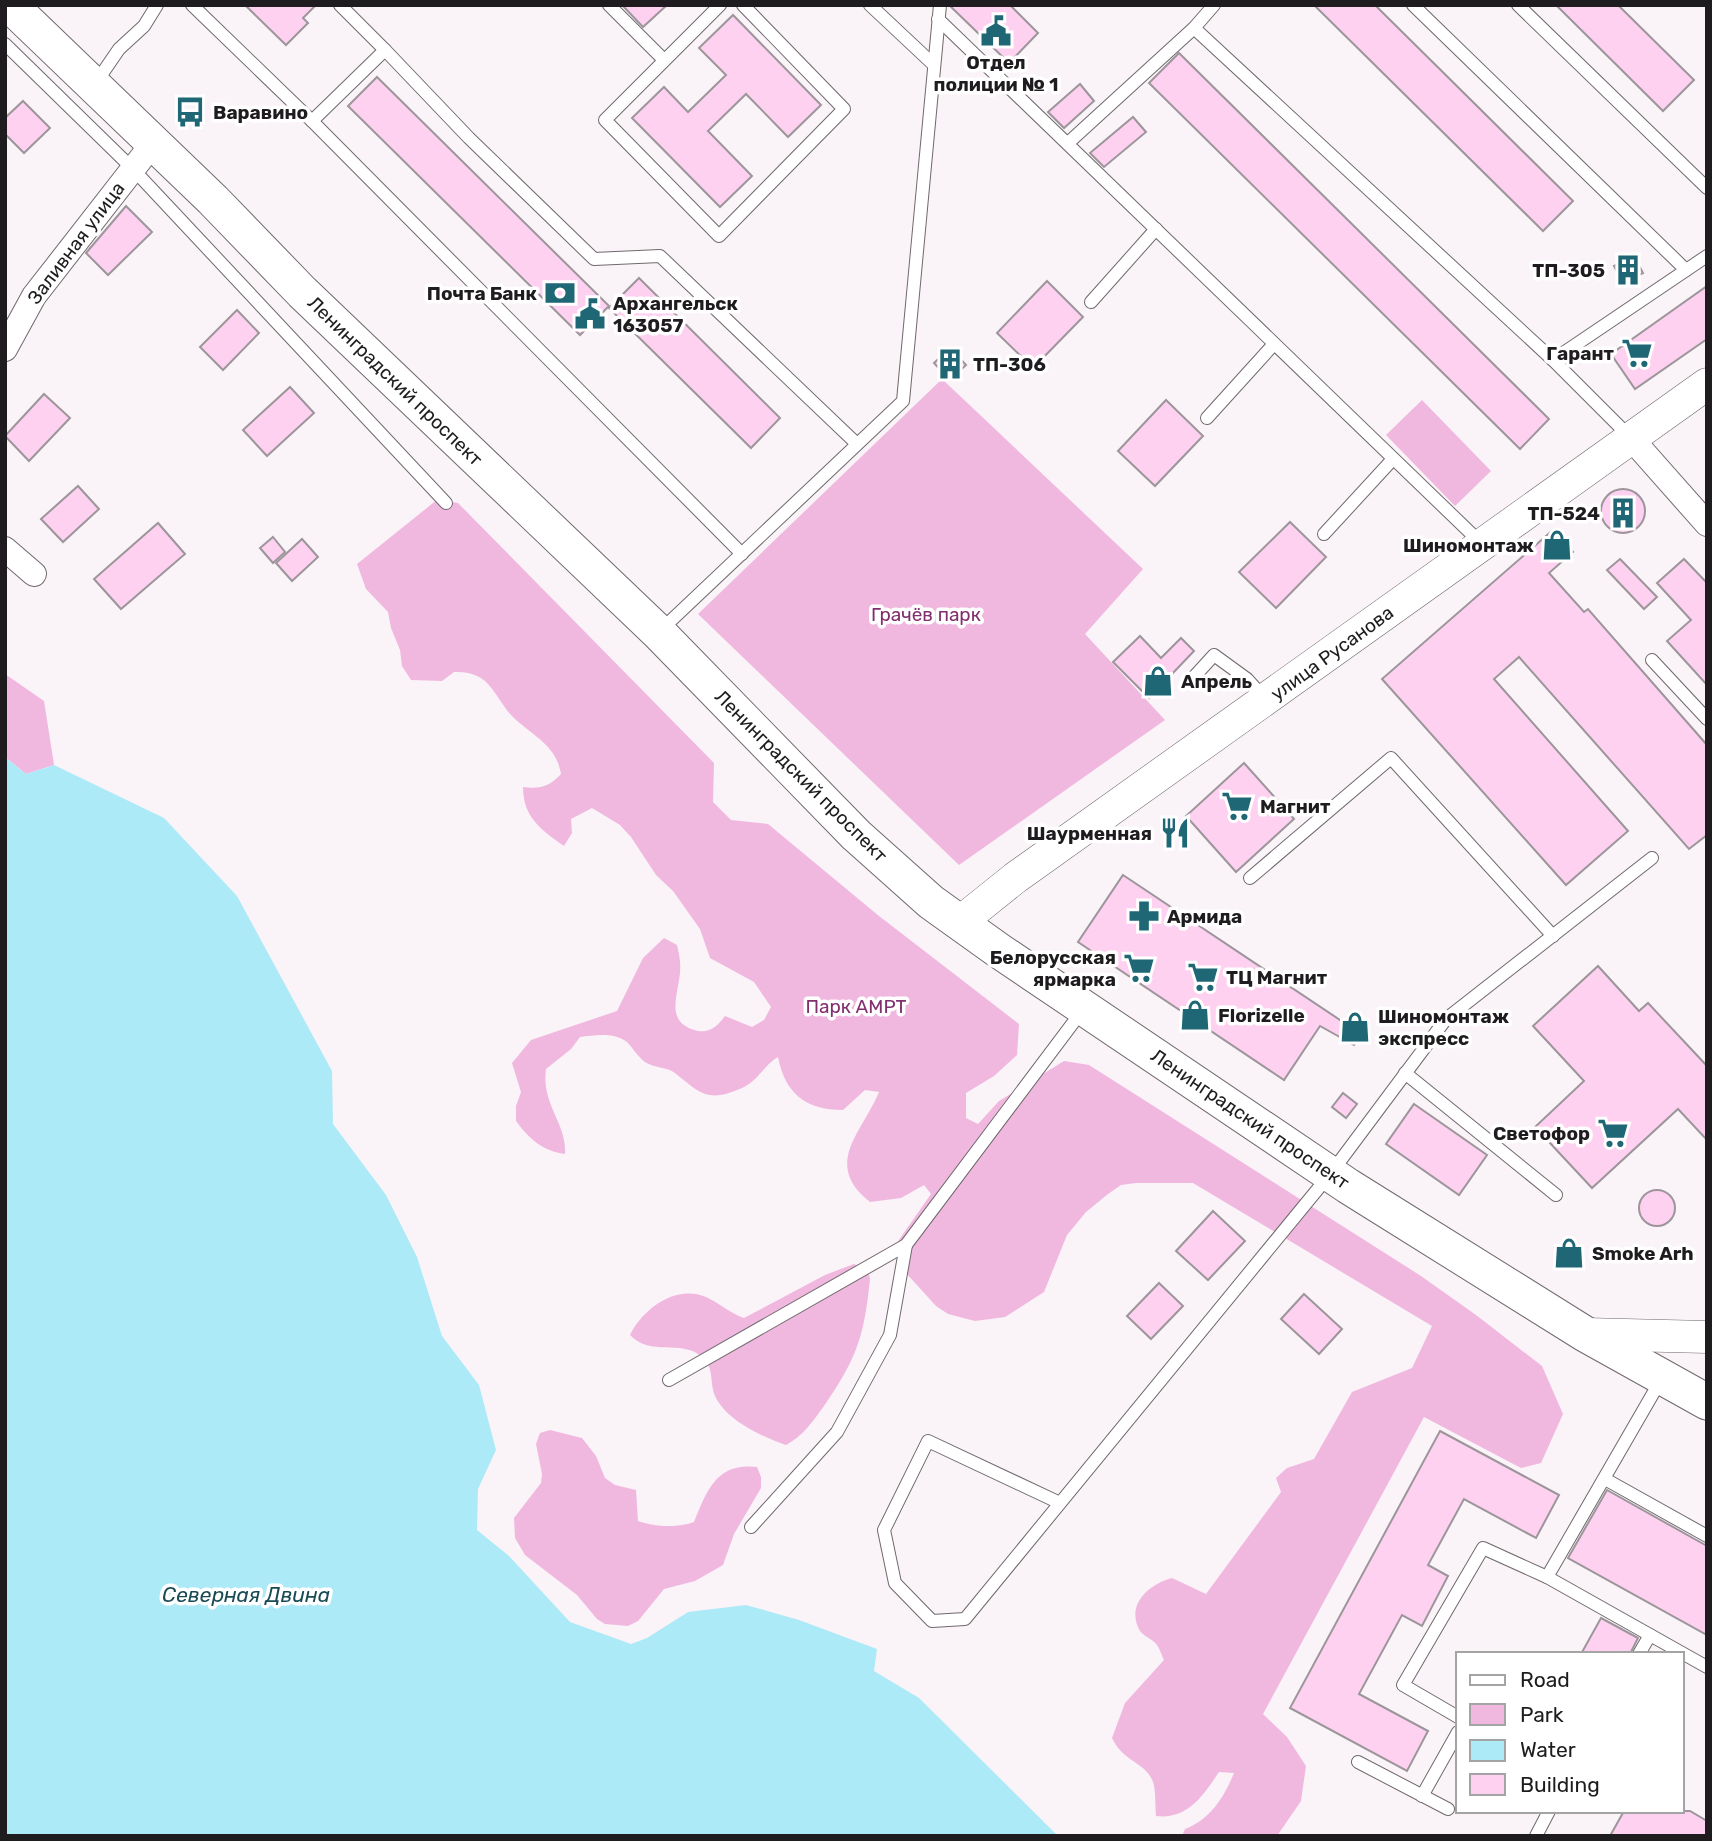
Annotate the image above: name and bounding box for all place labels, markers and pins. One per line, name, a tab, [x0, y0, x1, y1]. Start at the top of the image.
public building icon: Отдел полиции № 1	[979, 14, 1013, 48]
place label: Отдел полиции № 1	[934, 51, 1058, 96]
bus stop icon: Варавино	[173, 95, 207, 129]
place label: Варавино	[213, 101, 308, 124]
building icon: ТП-305	[1611, 253, 1645, 287]
place label: ТП-305	[1532, 259, 1605, 282]
bank icon: Почта Банк	[543, 276, 577, 310]
place label: Почта Банк	[427, 282, 537, 305]
place label: Архангельск 163057	[613, 292, 739, 337]
public building icon: Архангельск 163057	[573, 297, 607, 331]
supermarket icon: Гарант	[1620, 336, 1654, 370]
place label: Гарант	[1546, 342, 1615, 365]
building icon: ТП-306	[933, 347, 967, 381]
place label: ТП-306	[973, 353, 1046, 376]
building icon: ТП-524	[1606, 496, 1640, 530]
place label: ТП-524	[1527, 502, 1600, 525]
shop icon: Шиномонтаж	[1540, 528, 1574, 562]
place label: Шиномонтаж	[1403, 534, 1534, 557]
shop icon: Апрель	[1141, 664, 1175, 698]
place label: Апрель	[1181, 670, 1253, 693]
supermarket icon: Магнит	[1220, 789, 1254, 823]
place label: Магнит	[1260, 795, 1331, 818]
restaurant icon: Шаурменная	[1158, 816, 1192, 850]
place label: Шаурменная	[1027, 822, 1152, 845]
pharmacy icon: Армида	[1127, 899, 1161, 933]
place label: Армида	[1167, 905, 1242, 928]
place label: Белорусская ярмарка	[990, 946, 1116, 991]
supermarket icon: Белорусская ярмарка	[1122, 951, 1156, 985]
supermarket icon: ТЦ Магнит	[1186, 960, 1220, 994]
place label: ТЦ Магнит	[1226, 966, 1328, 989]
shop icon: Florizelle	[1178, 998, 1212, 1032]
place label: Florizelle	[1218, 1004, 1305, 1027]
place label: Шиномонтаж экспресс	[1378, 1005, 1509, 1050]
shop icon: Шиномонтаж экспресс	[1338, 1010, 1372, 1044]
supermarket icon: Светофор	[1596, 1116, 1630, 1150]
place label: Светофор	[1493, 1122, 1590, 1145]
shop icon: Smoke Arh	[1552, 1236, 1586, 1270]
place label: Smoke Arh	[1592, 1242, 1694, 1265]

